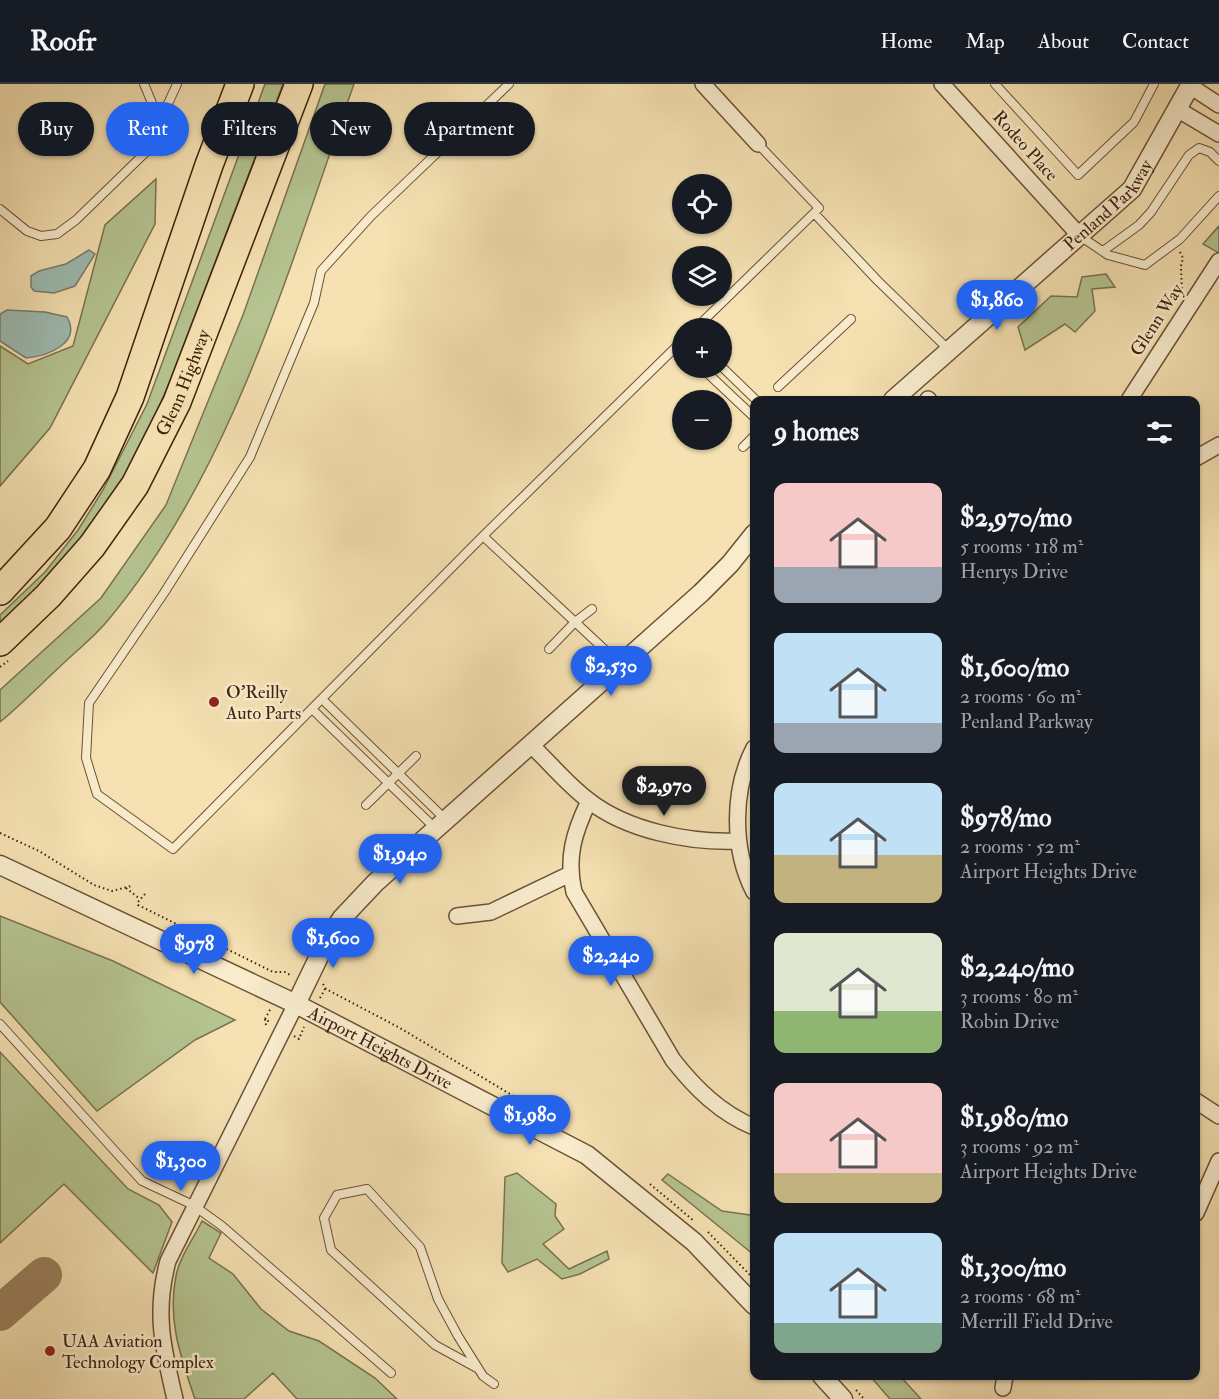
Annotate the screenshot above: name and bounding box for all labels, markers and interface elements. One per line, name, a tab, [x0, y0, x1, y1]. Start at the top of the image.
text: Roofr	[30, 24, 96, 59]
text: Home	[880, 28, 932, 55]
text: Map	[965, 28, 1005, 55]
text: About	[1038, 28, 1089, 55]
text: Contact	[1122, 28, 1189, 55]
chip: Buy	[18, 102, 94, 156]
chip: Rent	[106, 102, 189, 156]
chip: Filters	[201, 102, 298, 156]
chip: New	[310, 102, 392, 156]
chip: Apartment	[404, 102, 535, 156]
street label: Rodeo Place	[987, 106, 1063, 187]
street label: Penland Parkway	[1059, 155, 1158, 256]
map controls	[672, 174, 732, 450]
button: locate	[672, 174, 732, 234]
button: layers	[672, 246, 732, 306]
street label: Glenn Way	[1125, 279, 1189, 360]
pin: $1,860	[948, 280, 1046, 331]
text: $1,860	[971, 287, 1023, 312]
button: +	[672, 318, 732, 378]
street label: Glenn Highway	[150, 325, 216, 440]
button: −	[672, 390, 732, 450]
text: 9 homes	[774, 416, 859, 448]
icon: filters	[1143, 416, 1176, 449]
text: $2,970/mo	[960, 502, 1072, 534]
icon: home	[822, 507, 894, 579]
text: 5 rooms · 118 m²	[960, 534, 1083, 559]
text: Henrys Drive	[960, 559, 1068, 584]
pin: $2,530	[562, 646, 660, 697]
text: $1,600/mo	[960, 652, 1069, 684]
text: $2,530	[585, 653, 637, 678]
icon: home	[822, 657, 894, 729]
place label: O'Reilly Auto Parts	[225, 681, 301, 725]
text: 2 rooms · 60 m²	[960, 684, 1081, 709]
marker: O'Reilly Auto Parts	[207, 695, 221, 709]
text: Penland Parkway	[960, 709, 1093, 734]
pin: $2,970	[615, 766, 713, 817]
text: $2,970	[636, 773, 692, 798]
text: $978/mo	[960, 802, 1052, 834]
icon: home	[822, 807, 894, 879]
pin: $1,940	[351, 834, 449, 885]
text: 2 rooms · 52 m²	[960, 834, 1080, 859]
text: $1,940	[373, 841, 427, 866]
text: Airport Heights Drive	[960, 859, 1137, 884]
pin: $1,600	[284, 918, 382, 969]
pin: $978	[158, 924, 230, 975]
text: $1,600	[306, 925, 360, 950]
text: $978	[174, 931, 214, 956]
pin: $2,240	[562, 936, 660, 987]
text: $2,240	[582, 943, 640, 968]
text: $2,240/mo	[960, 952, 1074, 984]
icon: home	[822, 957, 894, 1029]
text: 3 rooms · 80 m²	[960, 984, 1078, 1009]
street label: Airport Heights Drive	[303, 1000, 457, 1095]
text: Robin Drive	[960, 1009, 1059, 1034]
pin: $1,980	[481, 1095, 579, 1146]
text: $1,980	[503, 1102, 557, 1127]
text: $1,980/mo	[960, 1102, 1068, 1134]
icon: home	[822, 1107, 894, 1179]
text: 3 rooms · 92 m²	[960, 1134, 1079, 1159]
pin: $1,300	[132, 1141, 230, 1192]
text: $1,300	[155, 1148, 207, 1173]
text: Airport Heights Drive	[960, 1159, 1137, 1184]
text: $1,300/mo	[960, 1252, 1066, 1284]
icon: home	[822, 1257, 894, 1329]
text: 2 rooms · 68 m²	[960, 1284, 1081, 1309]
text: Merrill Field Drive	[960, 1309, 1113, 1334]
place label: UAA Aviation Technology Complex	[62, 1330, 214, 1374]
marker: UAA Aviation Technology Complex	[43, 1344, 57, 1358]

